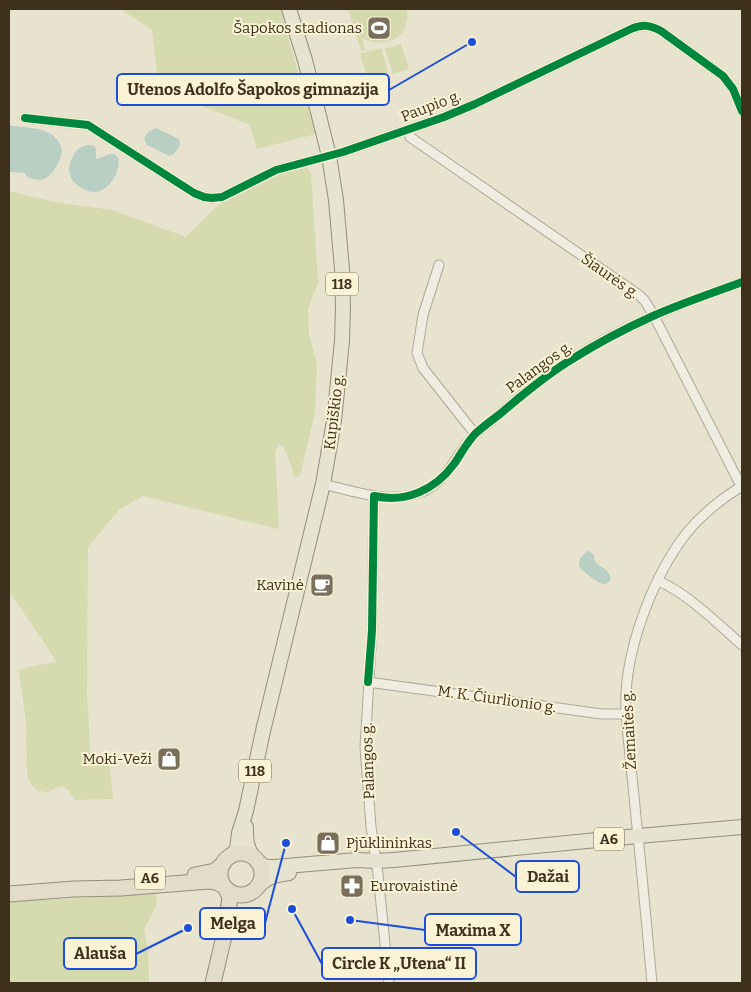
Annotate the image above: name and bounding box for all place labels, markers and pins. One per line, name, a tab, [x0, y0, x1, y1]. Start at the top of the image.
sports icon: Šapokos stadionas	[366, 15, 392, 41]
place label: Šapokos stadionas	[233, 19, 362, 37]
callout: Utenos Adolfo Šapokos gimnazija	[117, 74, 389, 105]
cafe icon: Kavinė	[309, 572, 335, 598]
place label: Kavinė	[256, 576, 304, 594]
shop icon: Moki-Veži	[156, 746, 182, 772]
place label: Moki-Veži	[82, 750, 153, 768]
shop icon: Pjūklininkas	[315, 830, 341, 856]
place label: Pjūklininkas	[346, 834, 432, 852]
callout: Dažai	[516, 861, 579, 892]
pharmacy icon: Eurovaistinė	[339, 873, 365, 899]
place label: Eurovaistinė	[370, 877, 458, 895]
callout: Melga	[200, 908, 265, 939]
callout: Maxima X	[425, 914, 521, 945]
callout: Alauša	[64, 938, 136, 969]
callout: Circle K „Utena“ II	[322, 948, 476, 979]

